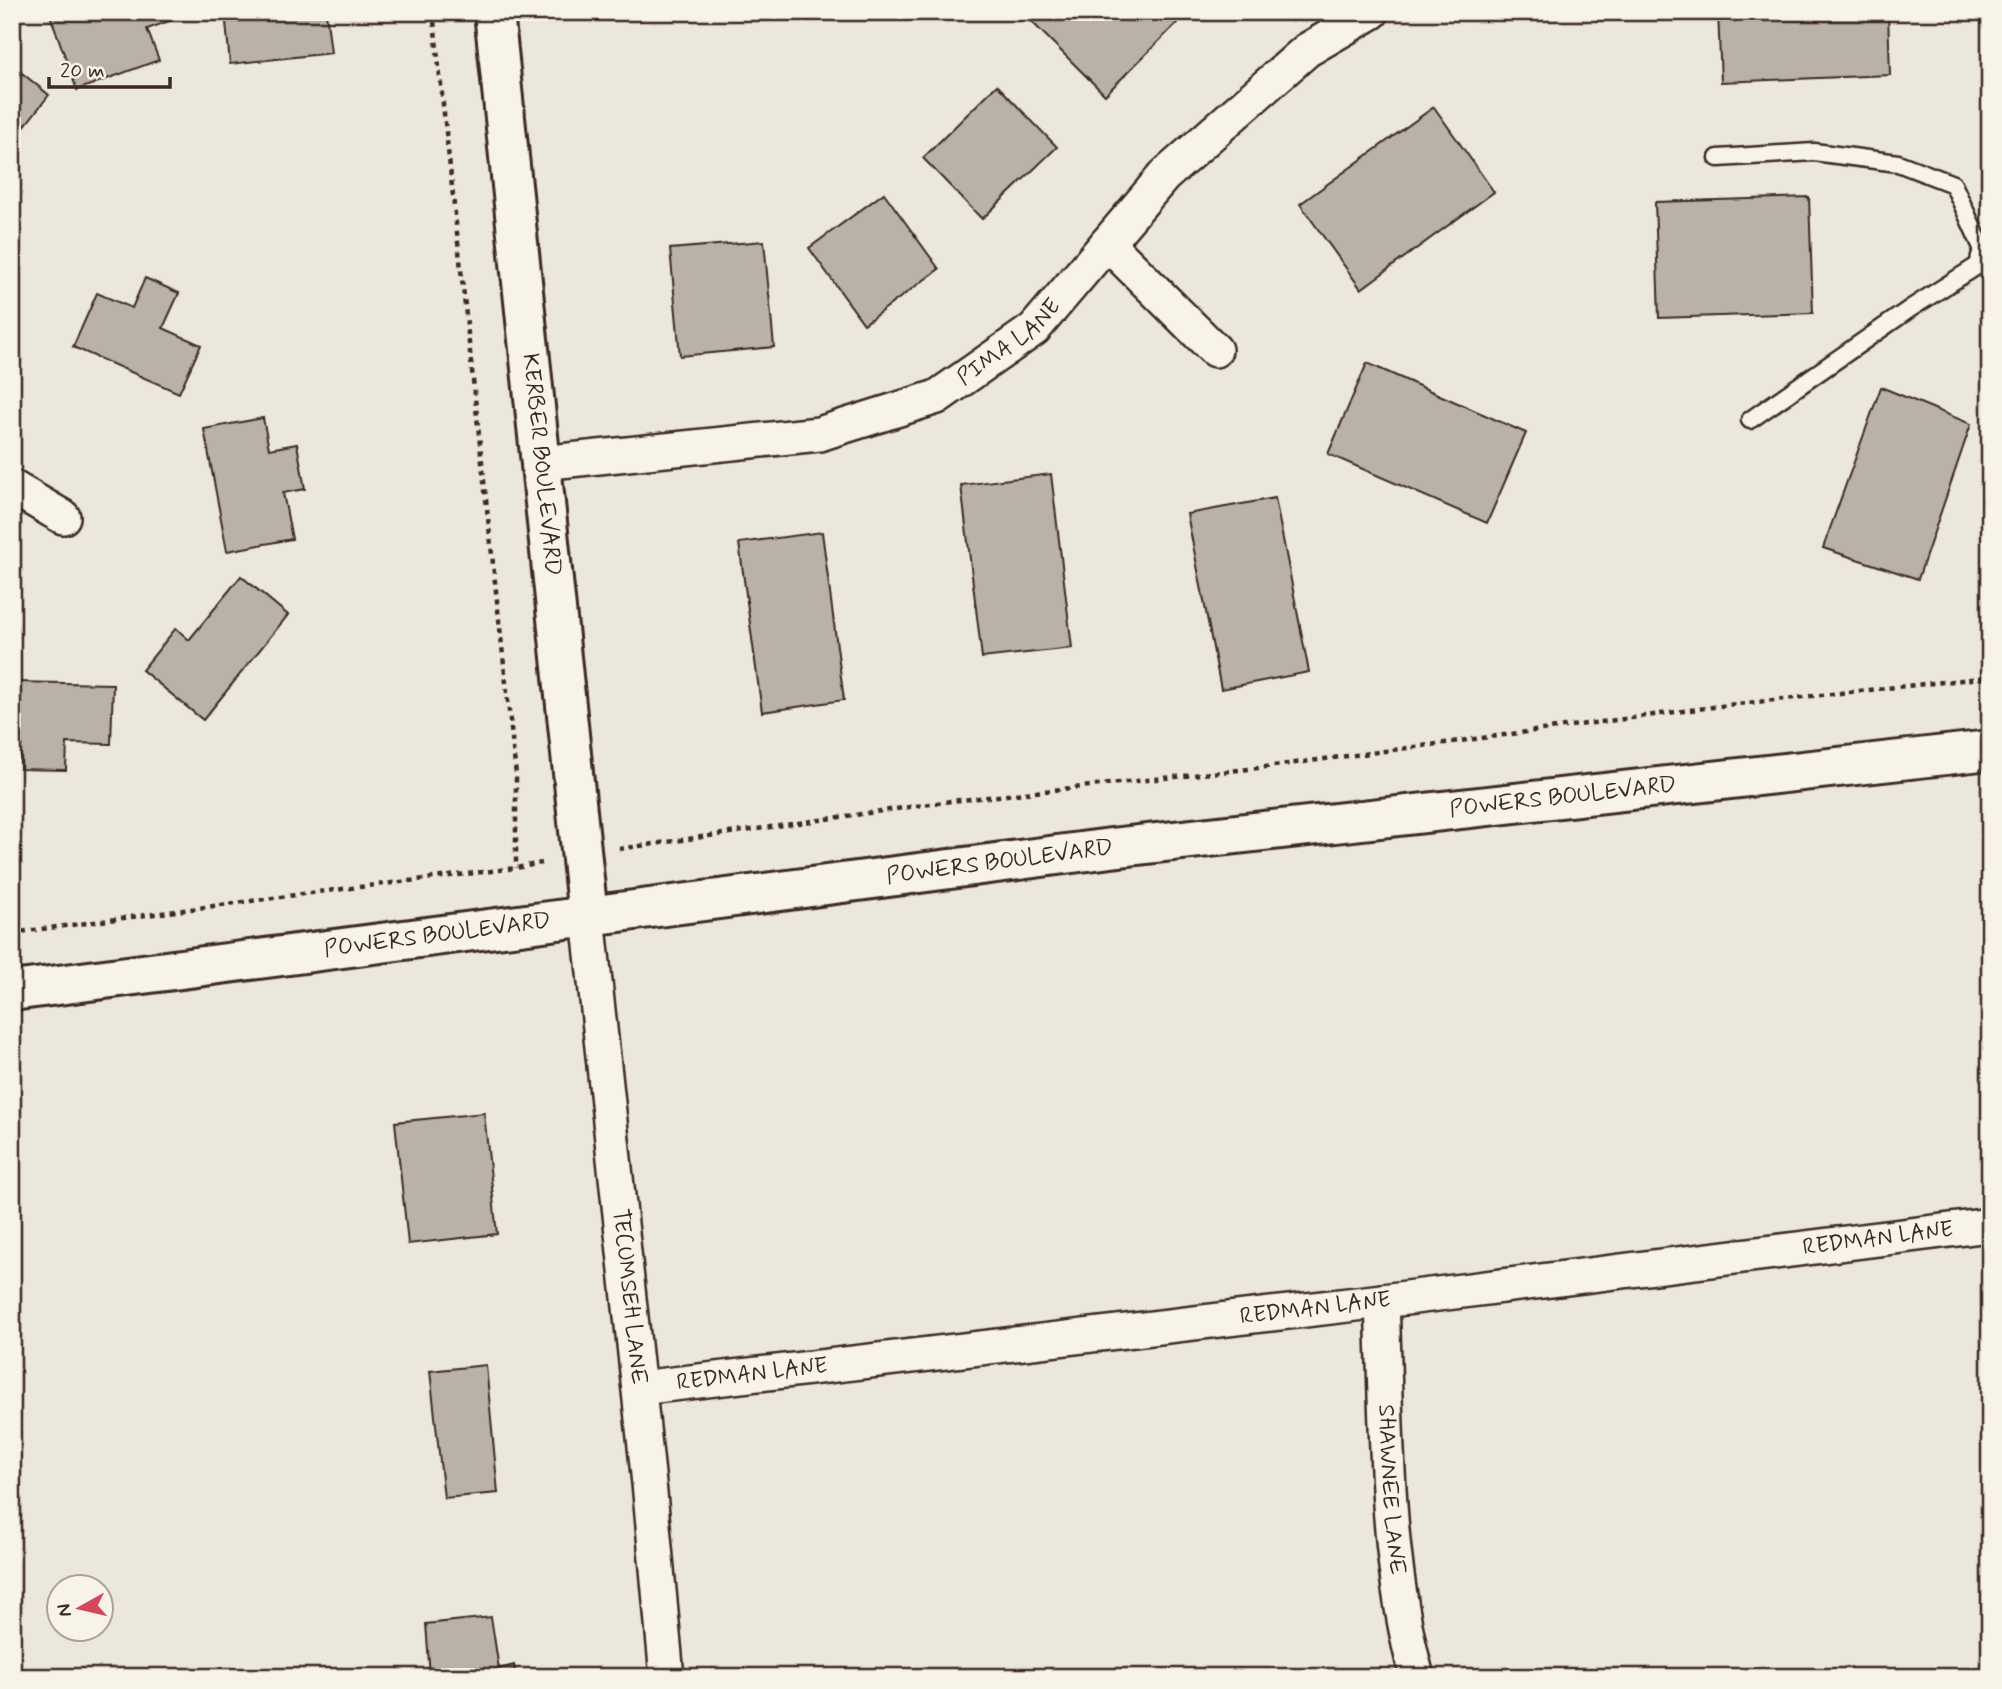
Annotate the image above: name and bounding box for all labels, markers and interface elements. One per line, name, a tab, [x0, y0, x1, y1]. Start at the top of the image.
scale bar	[49, 46, 170, 90]
text: 20 m	[60, 57, 105, 85]
street label: PIMA LANE	[951, 293, 1068, 393]
street label: KERBER BOULEVARD	[515, 352, 567, 577]
street label: POWERS BOULEVARD	[1448, 770, 1678, 825]
street label: POWERS BOULEVARD	[885, 833, 1115, 892]
street label: POWERS BOULEVARD	[322, 906, 552, 965]
street label: TECUMSEH LANE	[605, 1207, 653, 1386]
street label: REDMAN LANE	[1801, 1215, 1955, 1263]
street label: REDMAN LANE	[1238, 1285, 1393, 1333]
street label: REDMAN LANE	[675, 1351, 829, 1398]
street label: SHAWNEE LANE	[1370, 1404, 1412, 1577]
north arrow	[46, 1574, 116, 1644]
text: N	[51, 1602, 78, 1618]

